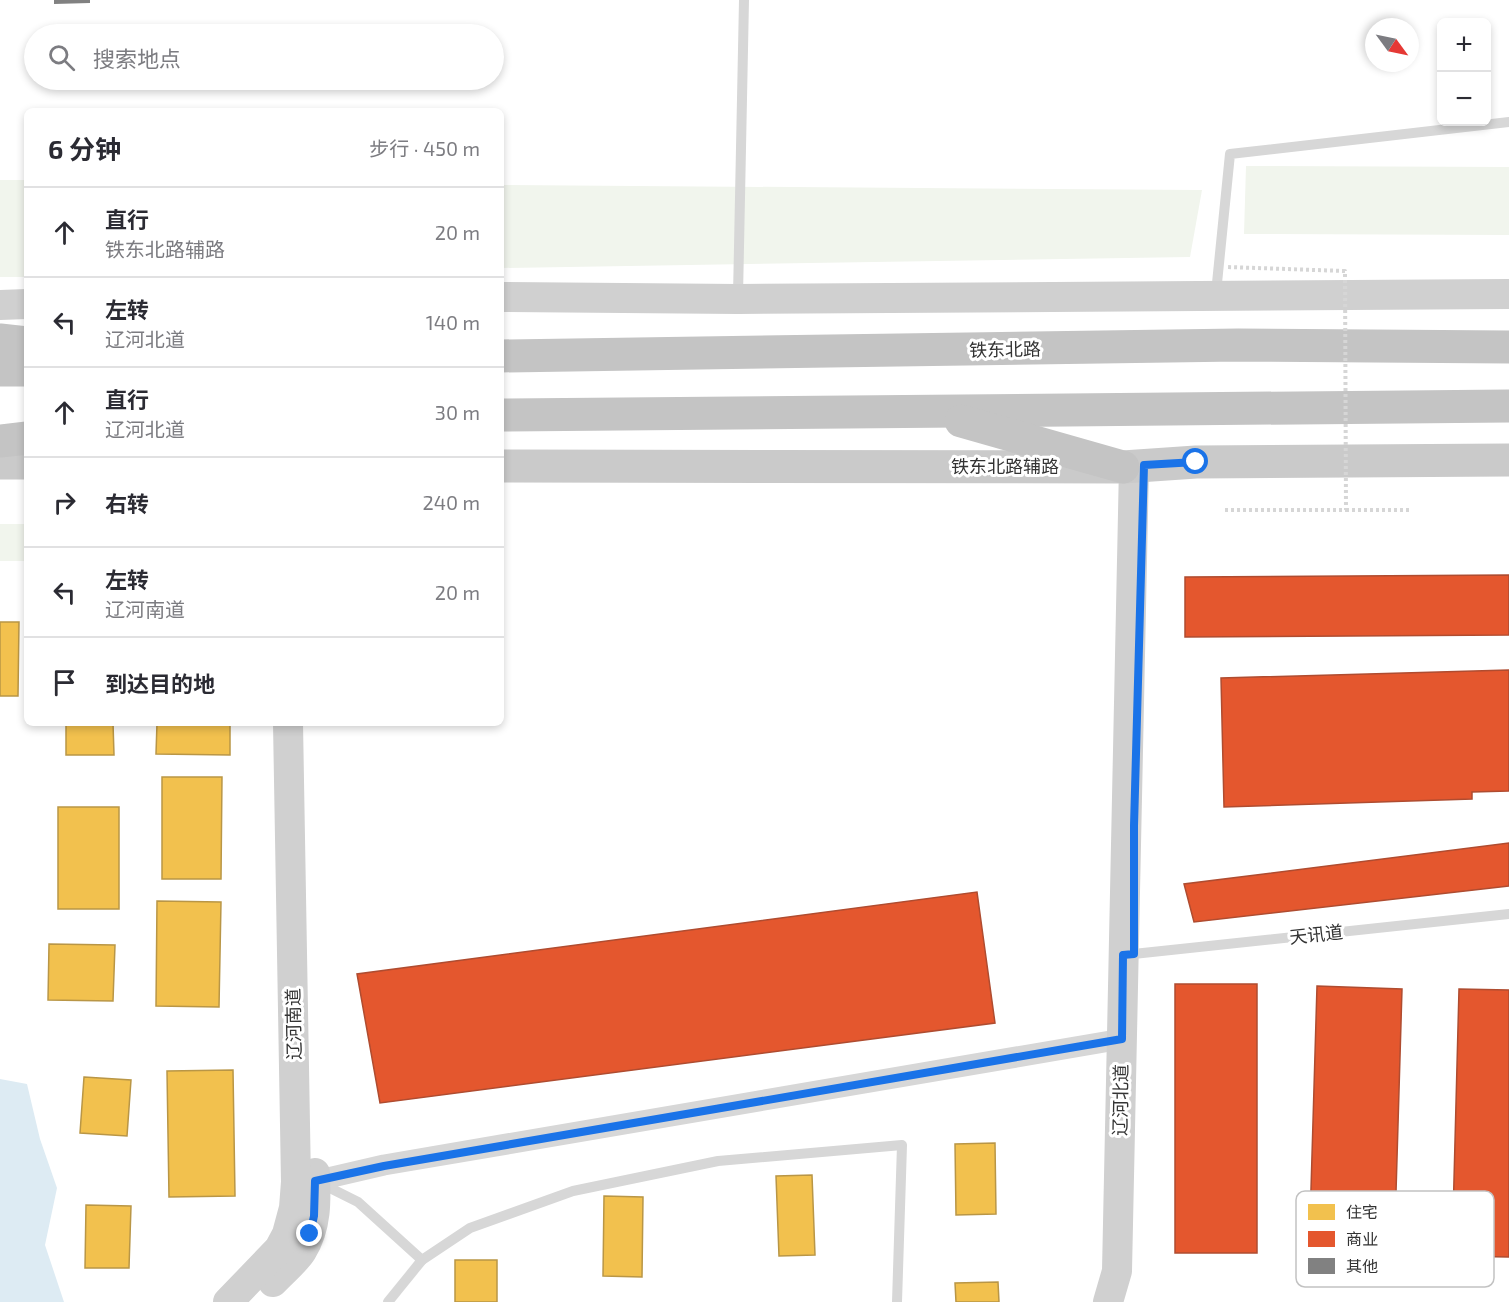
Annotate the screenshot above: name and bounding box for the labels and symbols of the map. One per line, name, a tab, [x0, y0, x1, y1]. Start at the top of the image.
north arrow	[1365, 18, 1419, 72]
street label: 铁东北路	[969, 337, 1041, 361]
route start	[1182, 448, 1208, 474]
street label: 铁东北路辅路	[951, 455, 1059, 477]
street label: 天讯道	[1288, 920, 1344, 948]
street label: 辽河南道	[281, 988, 305, 1060]
street label: 辽河北道	[1108, 1064, 1132, 1136]
legend	[1296, 1191, 1494, 1287]
text: 住宅	[1346, 1202, 1378, 1221]
route end	[296, 1220, 322, 1246]
text: 商业	[1346, 1229, 1378, 1248]
text: 其他	[1346, 1256, 1378, 1275]

